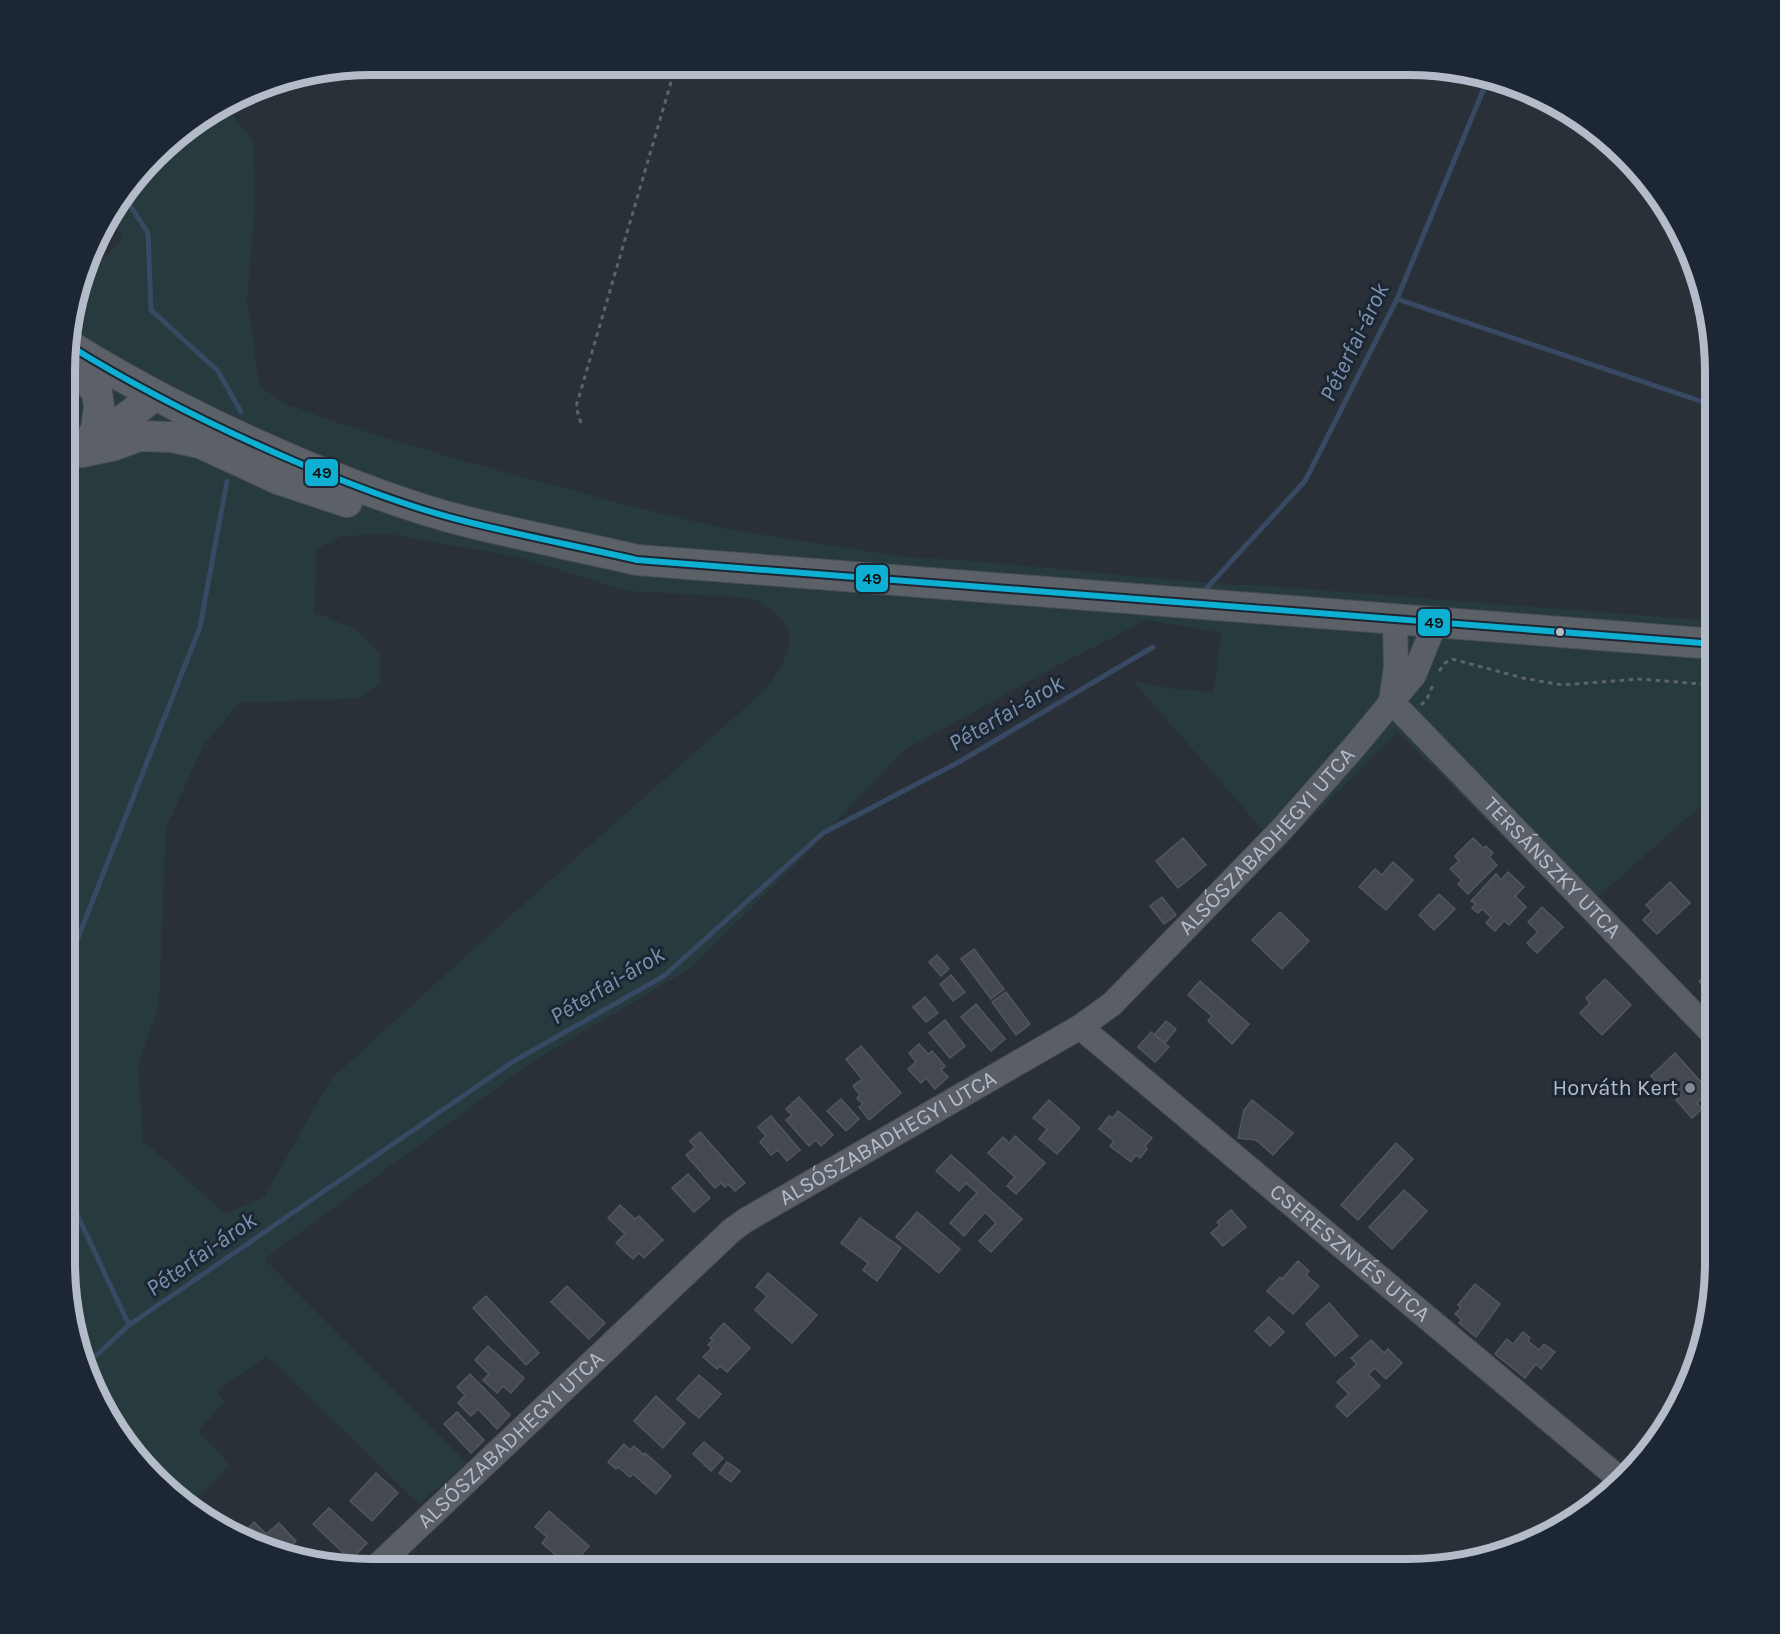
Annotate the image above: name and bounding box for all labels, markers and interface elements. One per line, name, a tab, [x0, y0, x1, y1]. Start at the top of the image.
water label: Péterfai-árok	[1313, 277, 1395, 406]
line badge: 49	[304, 458, 339, 487]
text: 49	[312, 463, 332, 482]
line badge: 49	[855, 564, 889, 593]
text: 49	[862, 569, 882, 588]
line badge: 49	[1417, 608, 1451, 637]
text: 49	[1424, 613, 1444, 632]
unlabelled marker	[1554, 626, 1566, 638]
water label: Péterfai-árok	[943, 668, 1069, 757]
street label: ALSÓSZABADHEGYI UTCA	[1173, 742, 1361, 940]
street label: TERSÁNSZKY UTCA	[1478, 792, 1627, 944]
water label: Péterfai-árok	[545, 940, 670, 1030]
street label: ALSÓSZABADHEGYI UTCA	[775, 1065, 1001, 1211]
place label: Horváth Kert	[1552, 1075, 1678, 1101]
marker: Horváth Kert	[1683, 1081, 1697, 1095]
street label: CSERESZNYÉS UTCA	[1264, 1179, 1436, 1328]
water label: Péterfai-árok	[140, 1205, 262, 1302]
street label: ALSÓSZABADHEGYI UTCA	[412, 1345, 609, 1534]

